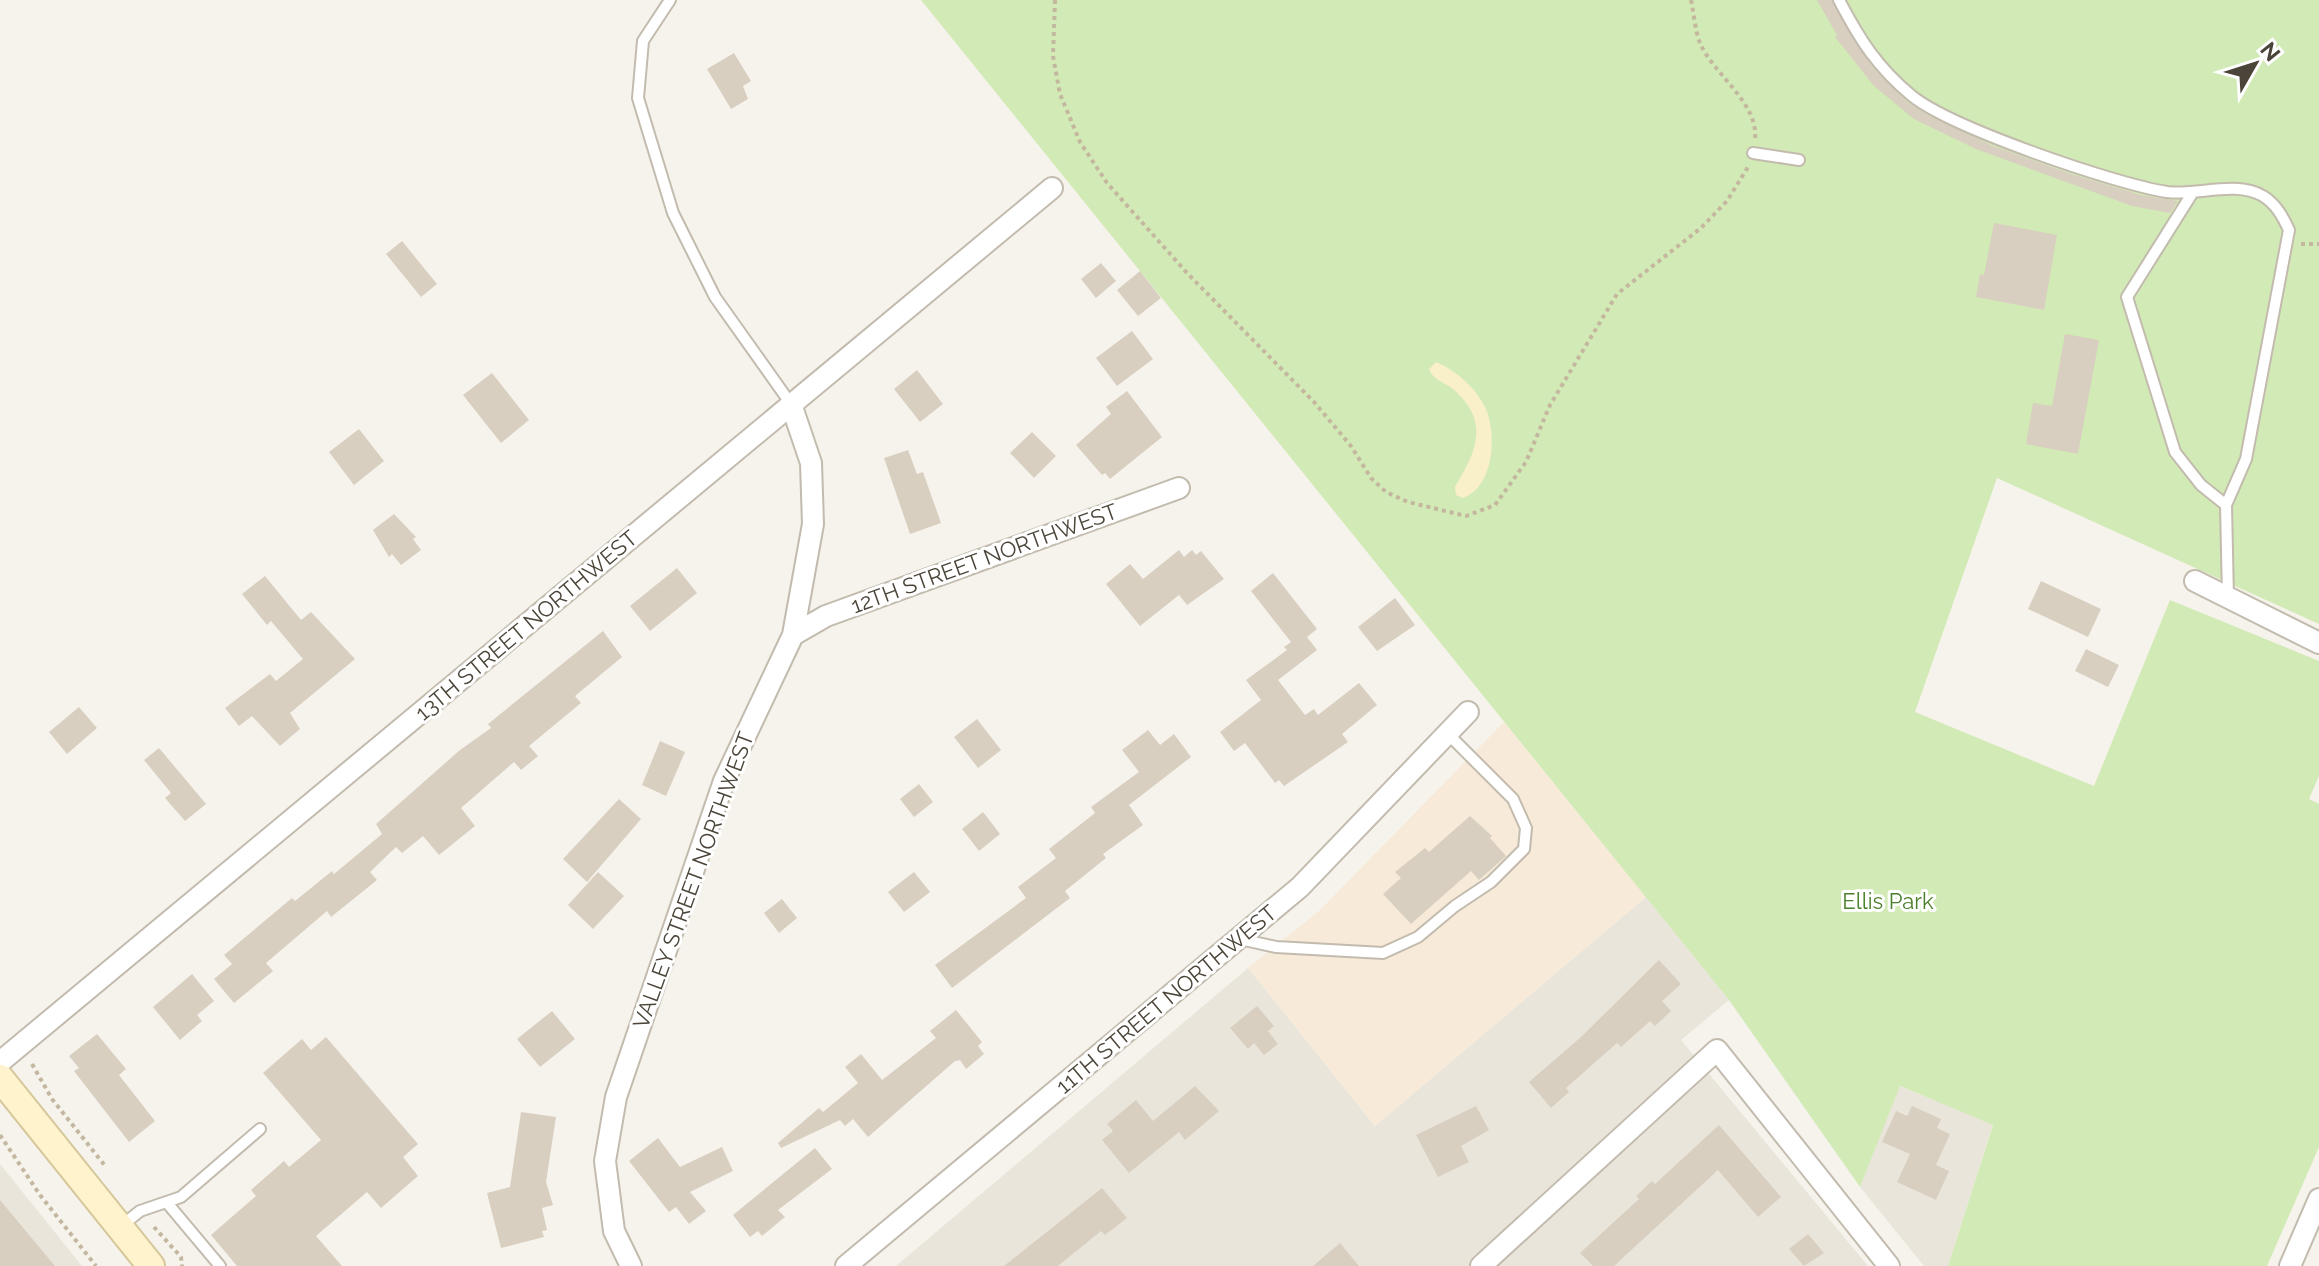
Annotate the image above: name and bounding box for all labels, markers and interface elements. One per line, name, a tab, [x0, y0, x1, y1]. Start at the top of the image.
north arrow	[2215, 24, 2295, 104]
text: N	[2255, 37, 2286, 66]
street label: 12TH STREET NORTHWEST	[847, 497, 1121, 618]
street label: 13TH STREET NORTHWEST	[410, 524, 643, 725]
street label: VALLEY STREET NORTHWEST	[627, 728, 759, 1032]
park label: Ellis Park	[1842, 888, 1934, 914]
street label: 11TH STREET NORTHWEST	[1051, 899, 1282, 1099]

